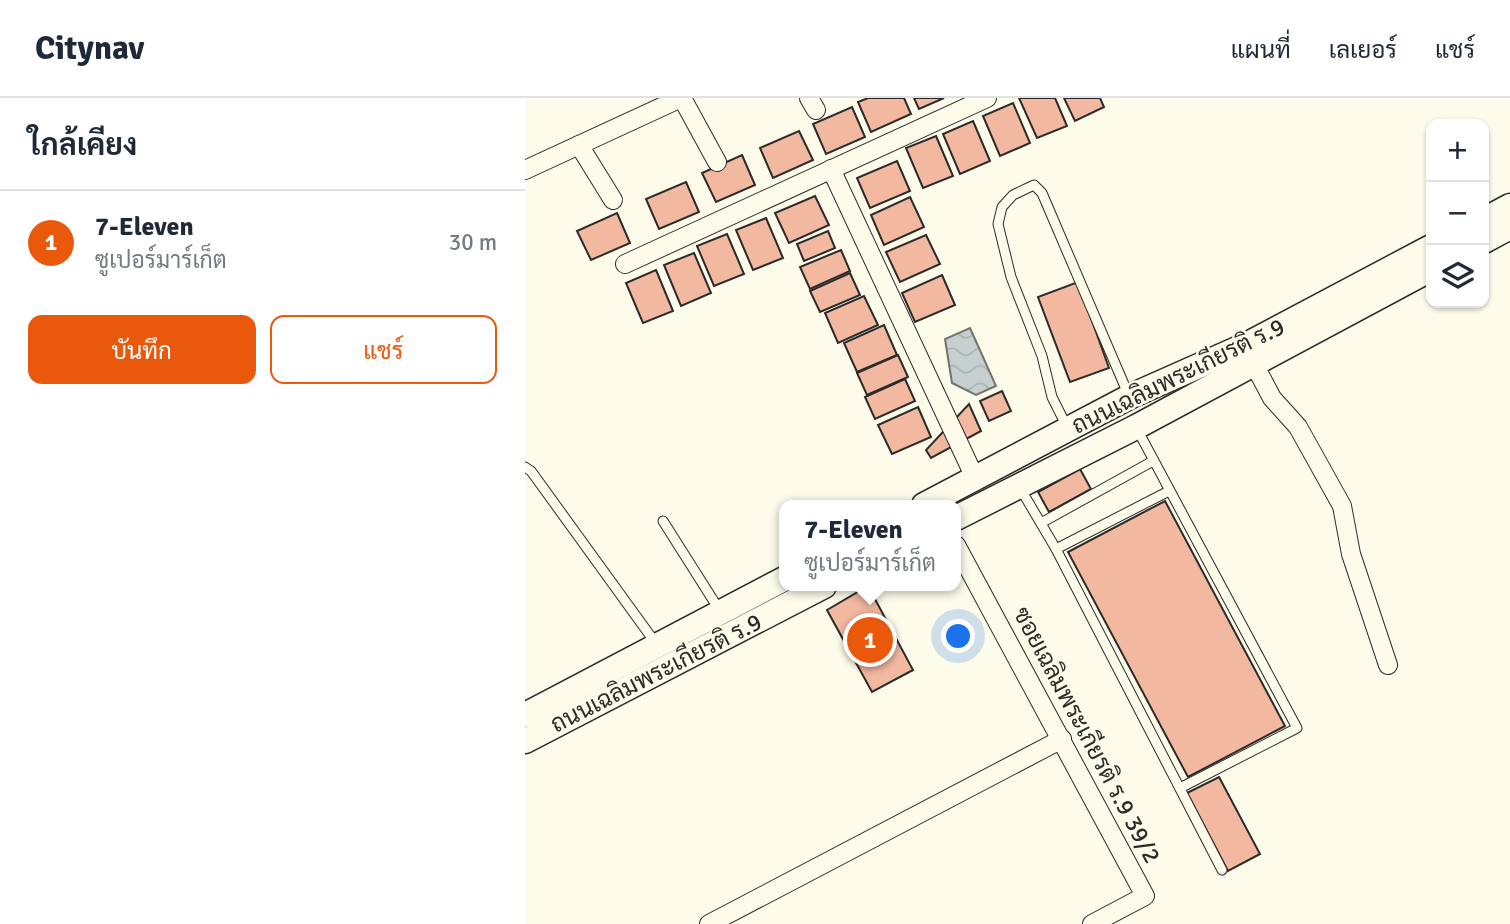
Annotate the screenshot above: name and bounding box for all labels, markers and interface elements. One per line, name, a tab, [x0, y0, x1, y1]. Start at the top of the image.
text: Citynav	[35, 28, 144, 69]
text: แผนที่	[1231, 35, 1291, 65]
text: เลเยอร์	[1329, 35, 1397, 65]
text: แชร์	[1435, 35, 1475, 65]
map controls	[1426, 119, 1489, 308]
button: +	[1426, 119, 1489, 182]
text: ใกล้เคียง	[28, 127, 137, 164]
button: −	[1426, 182, 1489, 245]
text: 7-Eleven	[95, 211, 194, 243]
text: 1	[45, 228, 57, 257]
text: 30 m	[449, 228, 497, 257]
button: layers	[1426, 245, 1489, 308]
text: ซูเปอร์มาร์เก็ต	[95, 246, 227, 275]
street label: ถนนเฉลิมพระเกียรติ ร.9	[1067, 311, 1289, 441]
button: บันทึก	[28, 315, 256, 384]
button: แชร์	[270, 315, 497, 384]
popup	[779, 500, 961, 591]
text: 7-Eleven	[804, 514, 903, 546]
text: ซูเปอร์มาร์เก็ต	[804, 549, 936, 578]
street label: ซอยเฉลิมพระเกียรติ ร.9 39/2	[1007, 602, 1167, 868]
street label: ถนนเฉลิมพระเกียรติ ร.9	[545, 607, 767, 739]
pin: 1	[847, 614, 893, 666]
your location	[941, 619, 975, 653]

